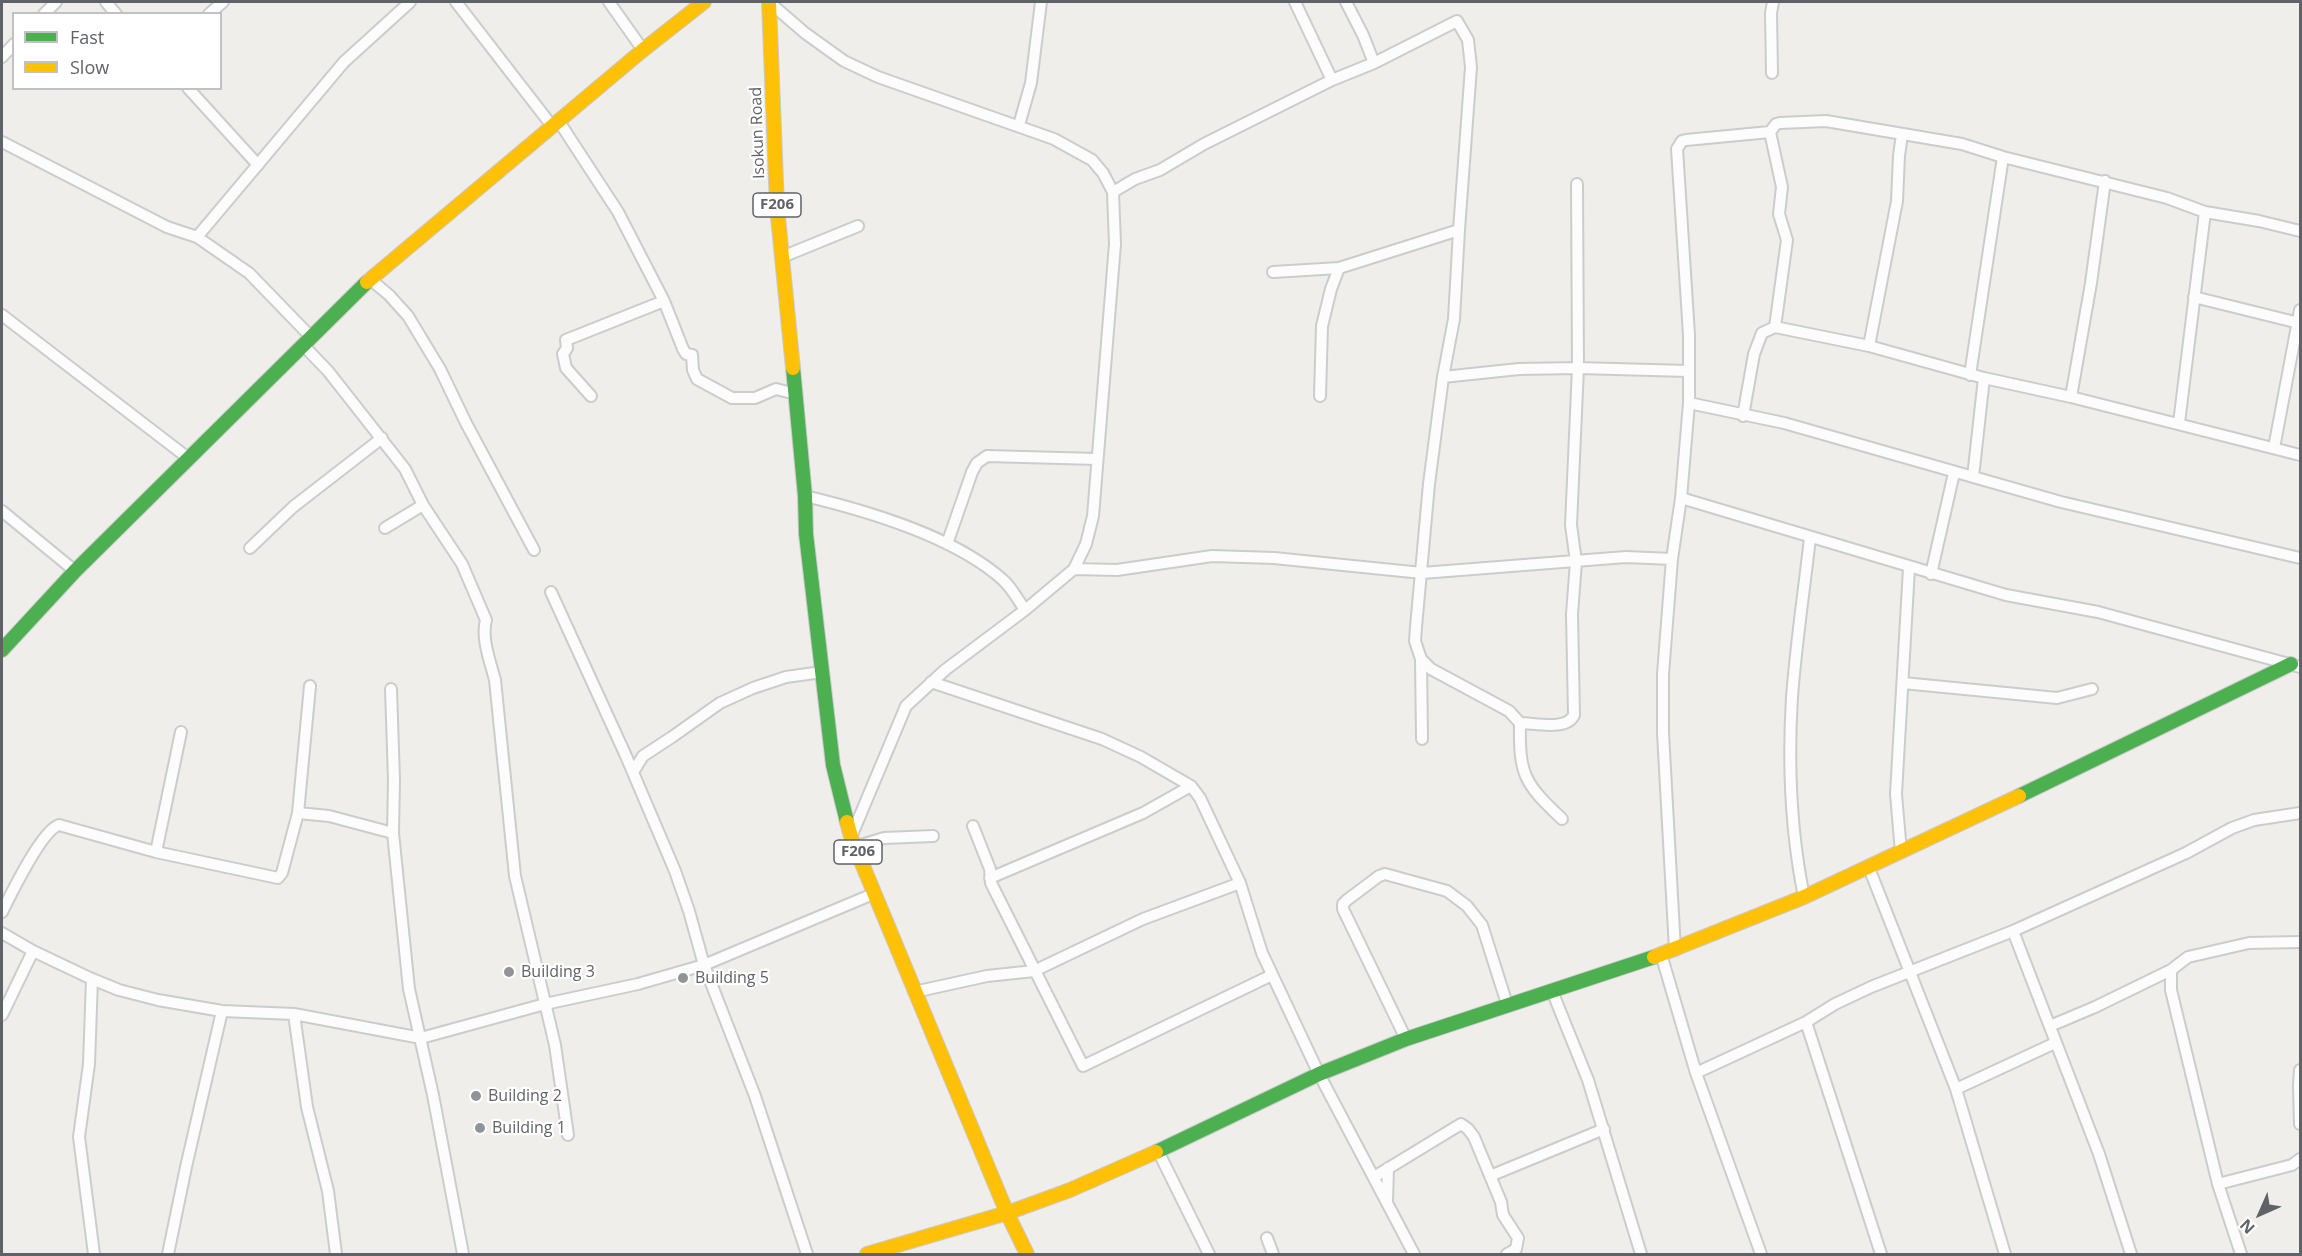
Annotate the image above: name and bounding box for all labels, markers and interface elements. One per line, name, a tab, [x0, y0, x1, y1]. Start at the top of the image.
legend	[12, 12, 222, 90]
text: Fast	[70, 25, 104, 49]
text: Slow	[70, 55, 109, 79]
street label: Isokun Road	[747, 87, 769, 179]
road number: F206	[753, 193, 801, 217]
road number: F206	[834, 840, 882, 864]
place label: Building 3	[521, 962, 595, 982]
marker: Building 3	[502, 965, 516, 979]
place label: Building 5	[695, 968, 769, 988]
marker: Building 5	[676, 971, 690, 985]
place label: Building 2	[488, 1086, 562, 1106]
marker: Building 2	[469, 1089, 483, 1103]
place label: Building 1	[492, 1118, 566, 1138]
marker: Building 1	[473, 1121, 487, 1135]
north arrow	[2230, 1184, 2290, 1244]
text: N	[2235, 1214, 2260, 1239]

